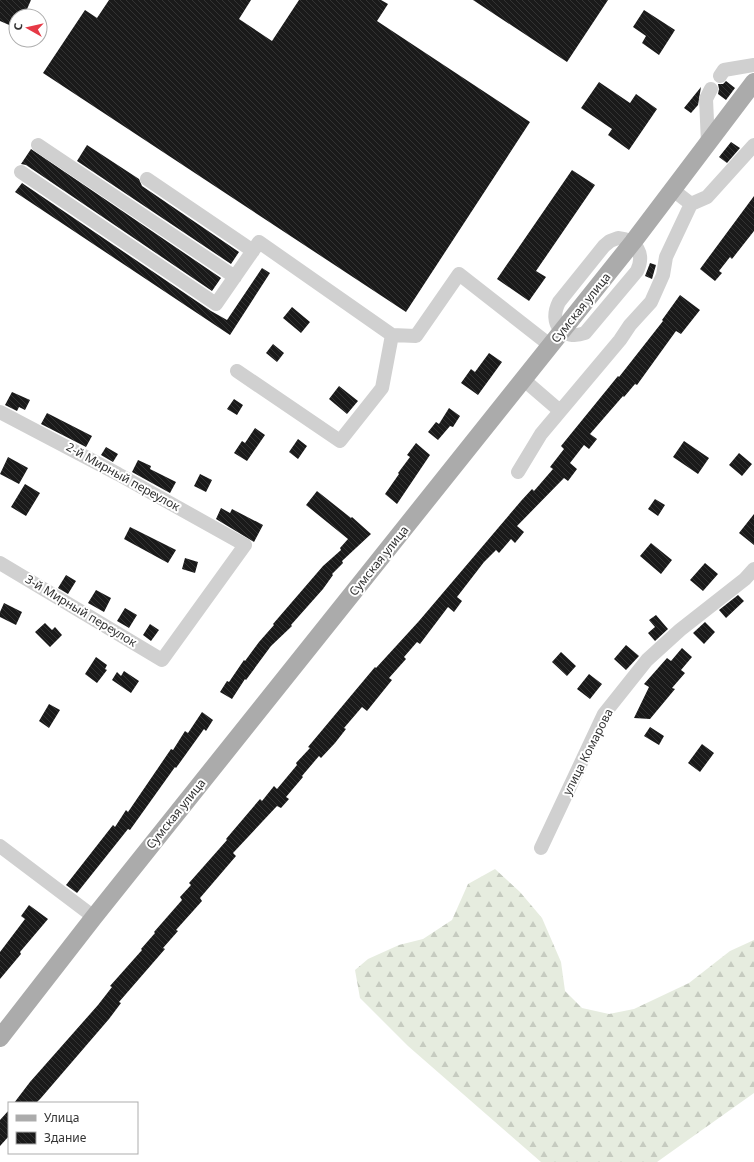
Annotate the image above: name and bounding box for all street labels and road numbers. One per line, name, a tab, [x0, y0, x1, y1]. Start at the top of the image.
street label: Сумская улица	[547, 269, 614, 346]
street label: 2-й Мирный переулок	[63, 438, 184, 515]
street label: Сумская улица	[345, 522, 412, 599]
street label: 3-й Мирный переулок	[22, 570, 141, 651]
street label: улица Комарова	[558, 705, 617, 798]
street label: Сумская улица	[142, 775, 209, 852]

